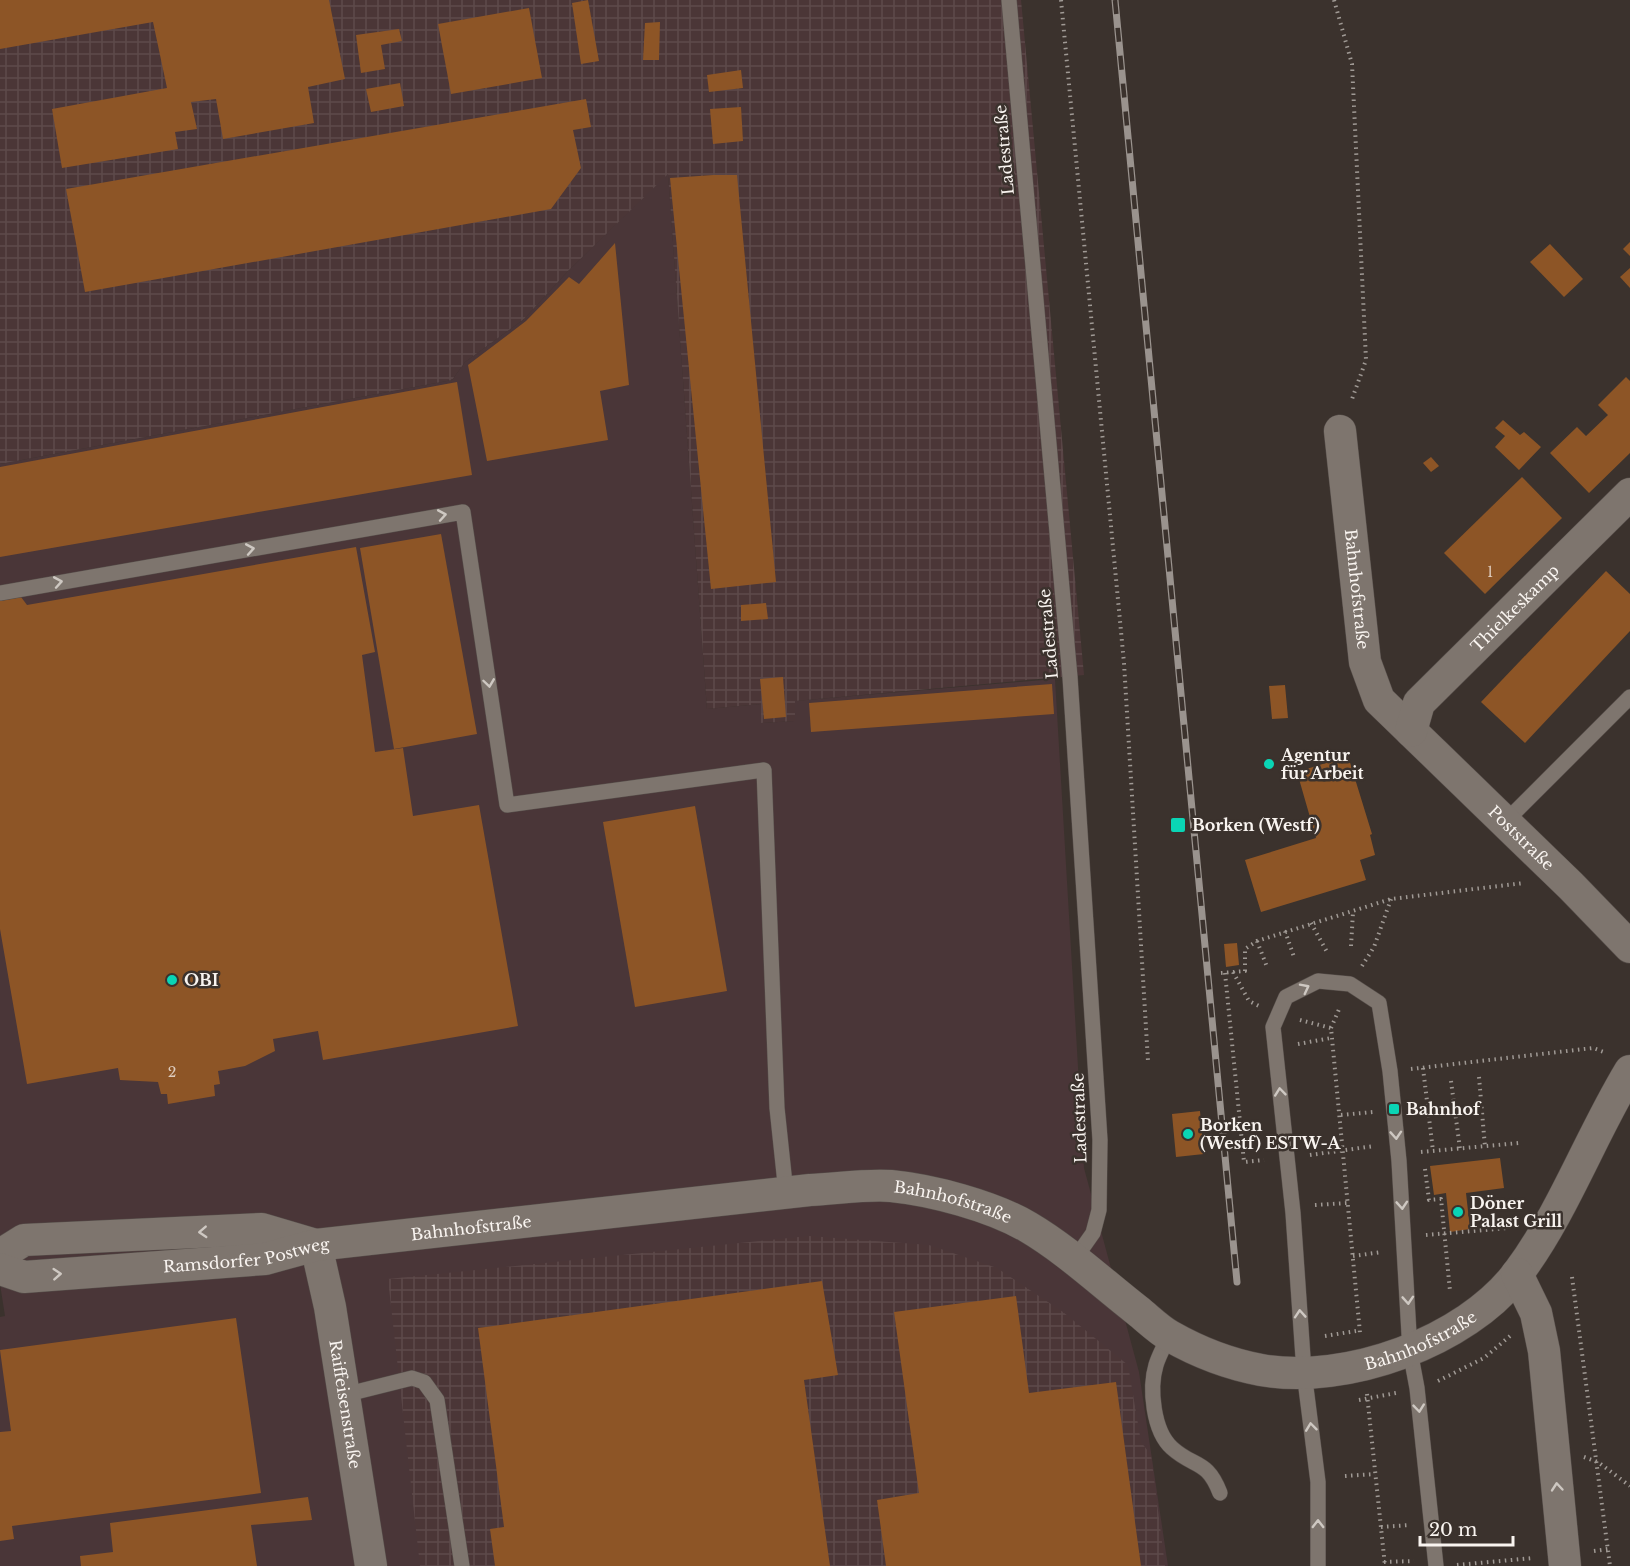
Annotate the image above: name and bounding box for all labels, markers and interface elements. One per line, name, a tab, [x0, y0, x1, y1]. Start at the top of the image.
street label: Ladestraße	[990, 104, 1018, 196]
one-way arrow	[437, 510, 446, 522]
street label: Bahnhofstraße	[1341, 528, 1374, 650]
one-way arrow	[244, 543, 254, 556]
street label: Thielkeskamp	[1467, 560, 1563, 656]
house number: 1	[1487, 563, 1493, 581]
one-way arrow	[53, 577, 62, 589]
street label: Ladestraße	[1034, 588, 1062, 680]
one-way arrow	[482, 677, 495, 687]
place label: Agentur für Arbeit	[1280, 745, 1365, 783]
marker: Agentur für Arbeit	[1262, 757, 1276, 771]
street label: Poststraße	[1484, 801, 1559, 874]
place label: Borken (Westf)	[1192, 815, 1320, 835]
marker: Borken (Westf)	[1169, 816, 1187, 834]
place label: OBI	[184, 970, 219, 990]
marker: OBI	[165, 973, 179, 987]
one-way arrow	[1298, 983, 1309, 995]
house number: 2	[168, 1063, 176, 1081]
street label: Ladestraße	[1067, 1072, 1091, 1164]
one-way arrow	[1274, 1087, 1287, 1096]
place label: Bahnhof	[1406, 1099, 1482, 1119]
marker: Bahnhof	[1387, 1102, 1401, 1116]
place label: Borken (Westf) ESTW-A	[1200, 1115, 1341, 1153]
marker: Borken (Westf) ESTW-A	[1181, 1127, 1195, 1141]
one-way arrow	[1389, 1131, 1402, 1140]
street label: Bahnhofstraße	[893, 1176, 1015, 1227]
place label: Döner Palast Grill	[1470, 1193, 1563, 1231]
one-way arrow	[1395, 1201, 1408, 1210]
marker: Döner Palast Grill	[1451, 1205, 1465, 1219]
street label: Bahnhofstraße	[410, 1211, 533, 1244]
one-way arrow	[199, 1225, 208, 1238]
street label: Ramsdorfer Postweg	[162, 1234, 331, 1277]
one-way arrow	[53, 1268, 62, 1281]
one-way arrow	[1401, 1296, 1414, 1305]
street label: Bahnhofstraße	[1362, 1306, 1480, 1374]
one-way arrow	[1294, 1309, 1307, 1318]
street label: Raiffeisenstraße	[325, 1338, 365, 1470]
one-way arrow	[1412, 1404, 1425, 1413]
one-way arrow	[1305, 1423, 1317, 1432]
one-way arrow	[1551, 1482, 1564, 1491]
scale bar	[1420, 1509, 1513, 1547]
text: 20 m	[1429, 1519, 1477, 1541]
one-way arrow	[1312, 1520, 1324, 1529]

